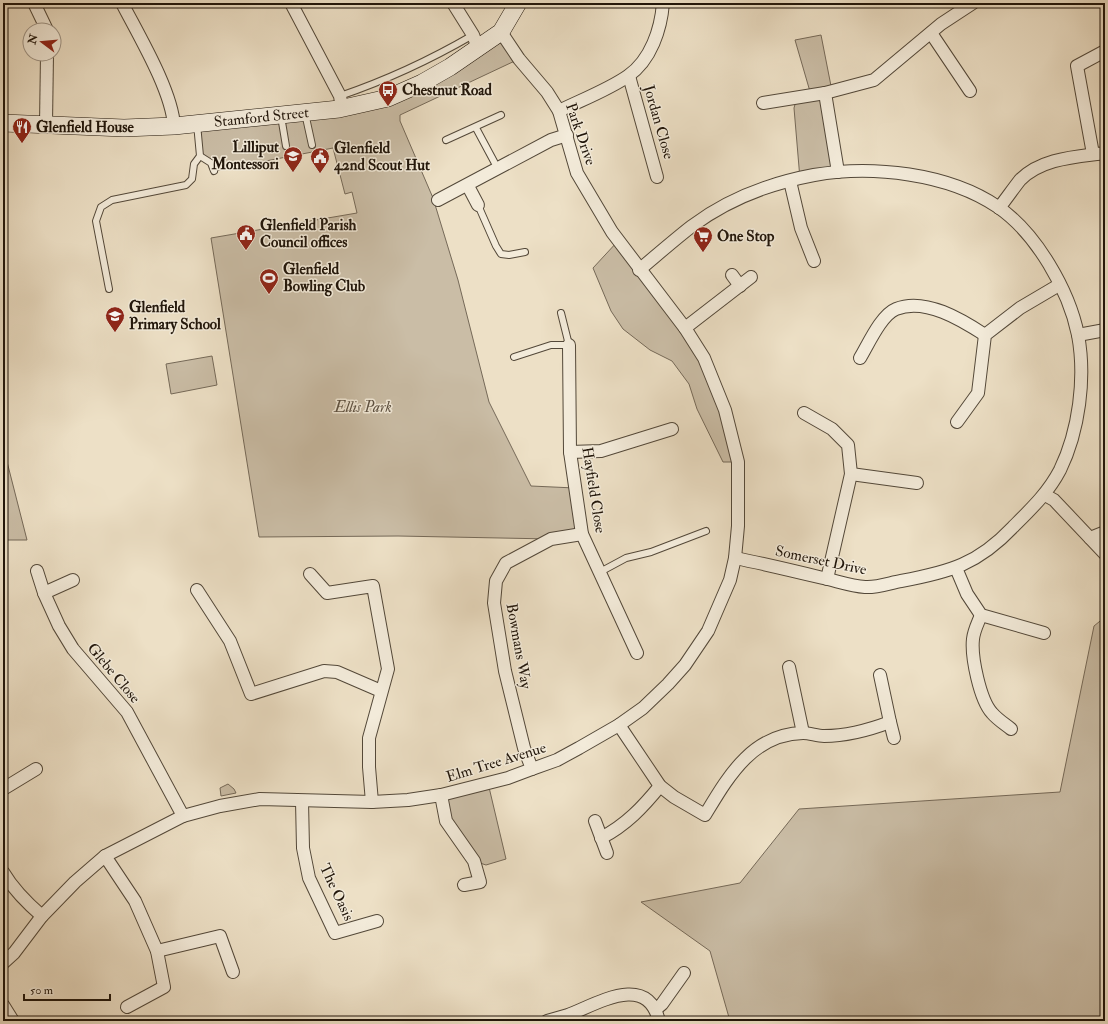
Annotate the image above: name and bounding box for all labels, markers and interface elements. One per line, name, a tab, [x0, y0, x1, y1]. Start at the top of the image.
north arrow	[22, 22, 62, 62]
text: N	[25, 32, 41, 47]
bus stop icon: Chestnut Road	[377, 79, 399, 107]
place label: Chestnut Road	[402, 81, 492, 100]
street label: Jordan Close	[638, 82, 678, 162]
street label: Park Drive	[561, 100, 600, 168]
street label: Stamford Street	[213, 103, 310, 132]
restaurant icon: Glenfield House	[11, 116, 33, 144]
place label: Glenfield House	[36, 118, 134, 137]
place label: Lilliput Montessori	[211, 138, 279, 174]
place label: Glenfield 42nd Scout Hut	[333, 139, 430, 175]
school or university icon: Lilliput Montessori	[282, 145, 304, 173]
public building icon: Glenfield 42nd Scout Hut	[309, 146, 331, 174]
place label: Glenfield Parish Council offices	[260, 216, 356, 252]
public building icon: Glenfield Parish Council offices	[235, 223, 257, 251]
supermarket icon: One Stop	[692, 225, 714, 253]
place label: One Stop	[717, 227, 775, 247]
place label: Glenfield Bowling Club	[283, 260, 366, 297]
sports icon: Glenfield Bowling Club	[258, 267, 280, 295]
place label: Glenfield Primary School	[129, 298, 221, 335]
school or university icon: Glenfield Primary School	[104, 305, 126, 333]
park label: Ellis Park	[333, 398, 392, 417]
street label: Hayfield Close	[577, 446, 610, 535]
street label: Somerset Drive	[774, 542, 868, 579]
street label: Bowmans Way	[502, 602, 535, 691]
street label: Glebe Close	[83, 639, 144, 707]
street label: Elm Tree Avenue	[444, 738, 548, 787]
street label: The Oasis	[315, 861, 358, 924]
scale bar	[24, 976, 110, 1002]
text: 50 m	[30, 983, 54, 998]

